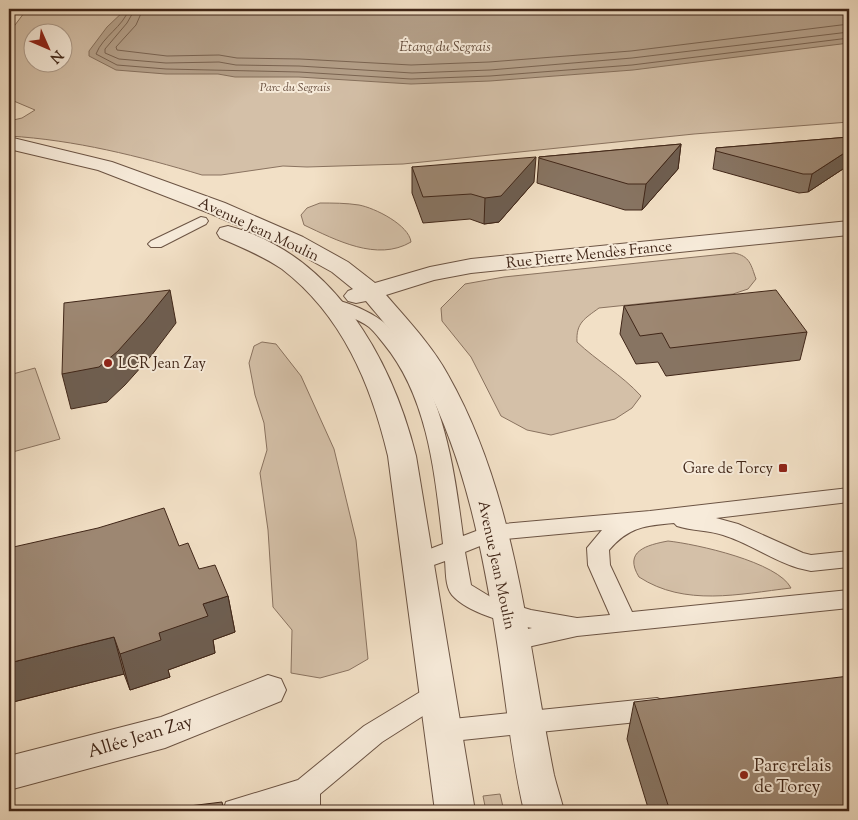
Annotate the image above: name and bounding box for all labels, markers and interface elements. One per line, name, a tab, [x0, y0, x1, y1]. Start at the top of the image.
north arrow	[22, 22, 72, 72]
water label: Étang du Segrais	[399, 38, 491, 58]
text: N	[45, 45, 67, 67]
park label: Parc du Segrais	[260, 79, 330, 97]
street label: Avenue Jean Moulin	[194, 193, 322, 268]
street label: Rue Pierre Mendès France	[505, 236, 673, 275]
place label: LCR Jean Zay	[118, 354, 207, 375]
marker: LCR Jean Zay	[102, 357, 114, 369]
place label: Gare de Torcy	[683, 459, 774, 480]
marker: Gare de Torcy	[777, 462, 789, 474]
street label: Avenue Jean Moulin	[472, 499, 519, 632]
street label: Allée Jean Zay	[85, 710, 196, 766]
place label: Parc relais de Torcy	[754, 754, 831, 801]
marker: Parc relais de Torcy	[738, 769, 750, 781]

